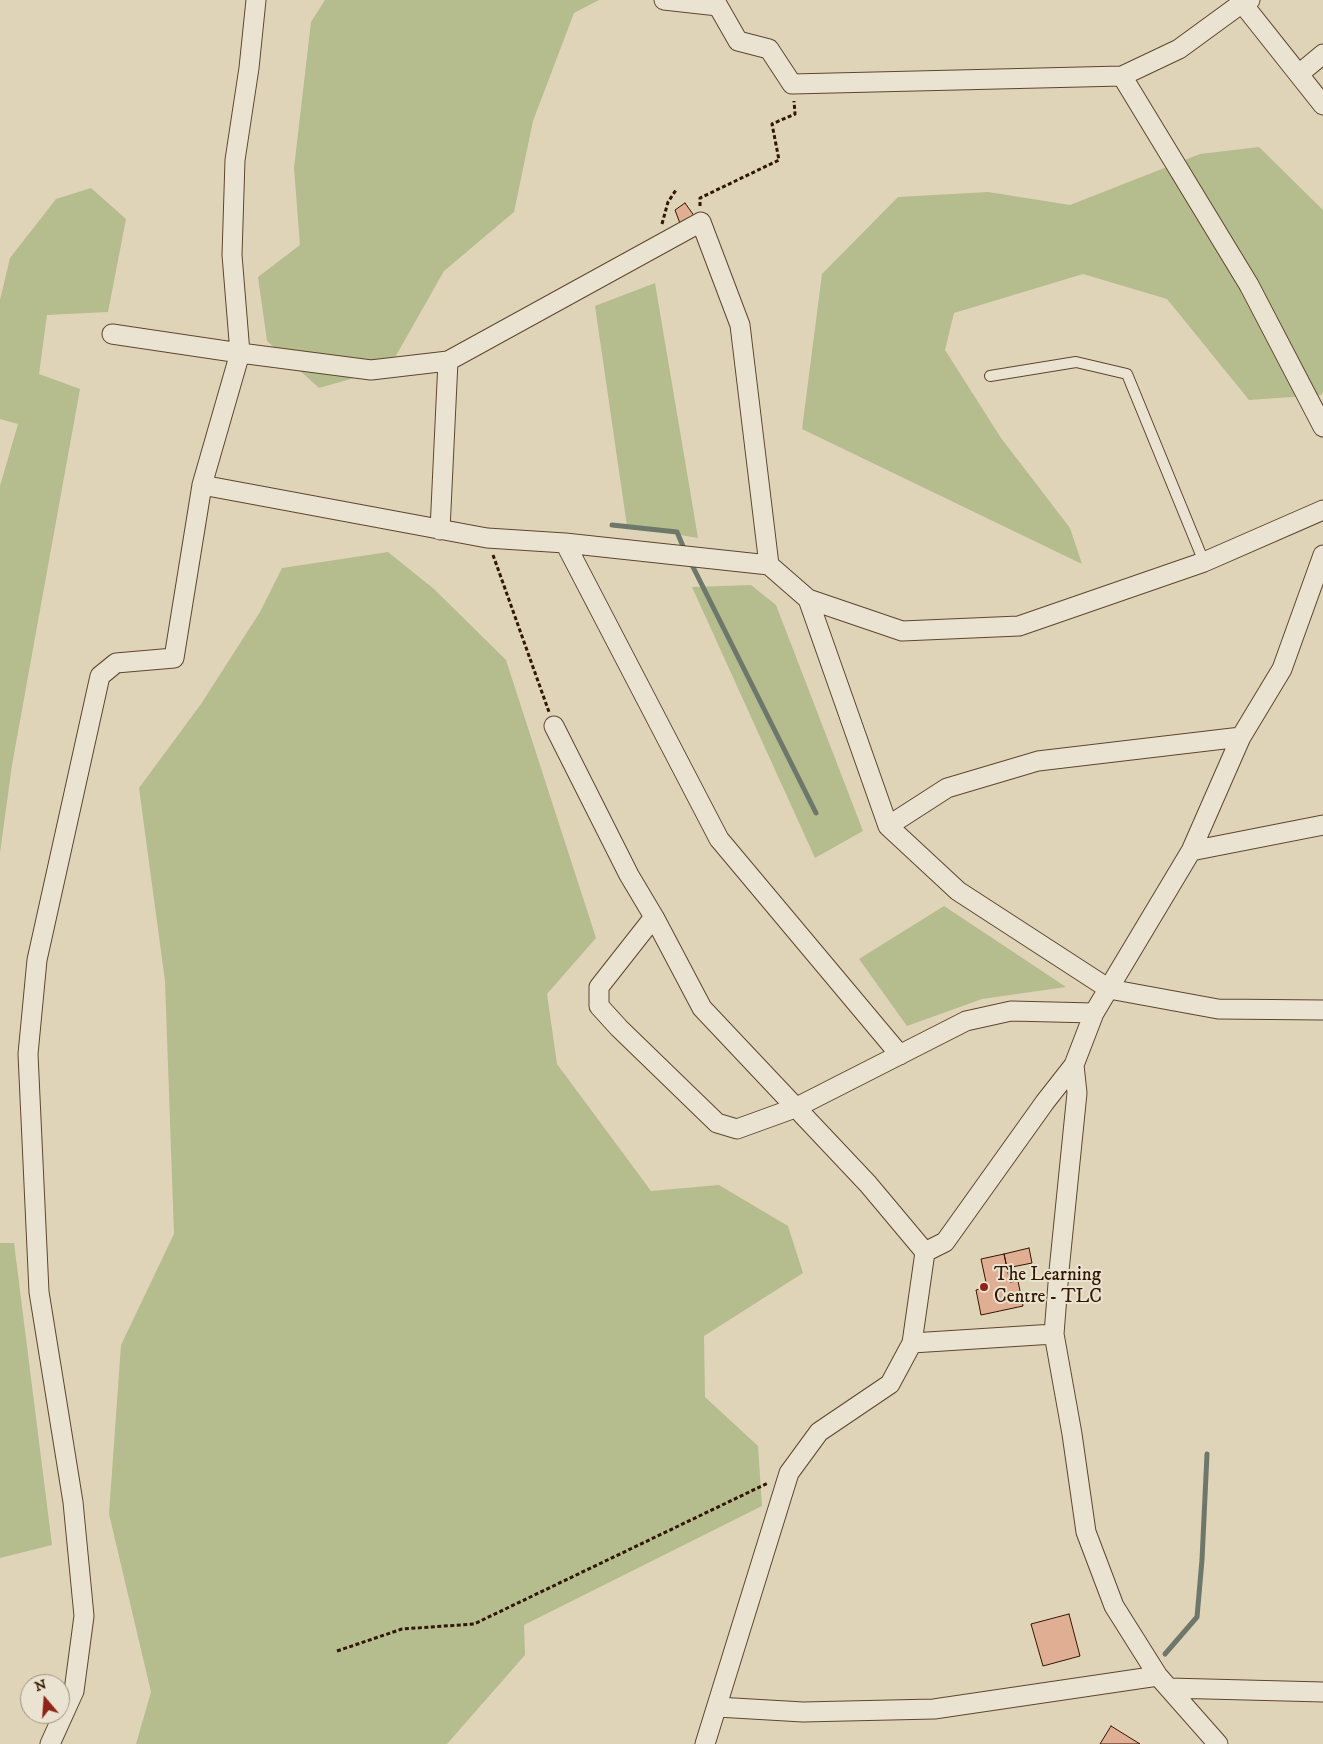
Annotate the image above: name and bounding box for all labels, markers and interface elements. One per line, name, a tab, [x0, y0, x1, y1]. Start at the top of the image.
place label: The Learning Centre - TLC	[994, 1265, 1102, 1309]
marker: The Learning Centre - TLC	[978, 1281, 990, 1293]
north arrow	[20, 1674, 70, 1724]
text: N	[32, 1675, 49, 1696]

